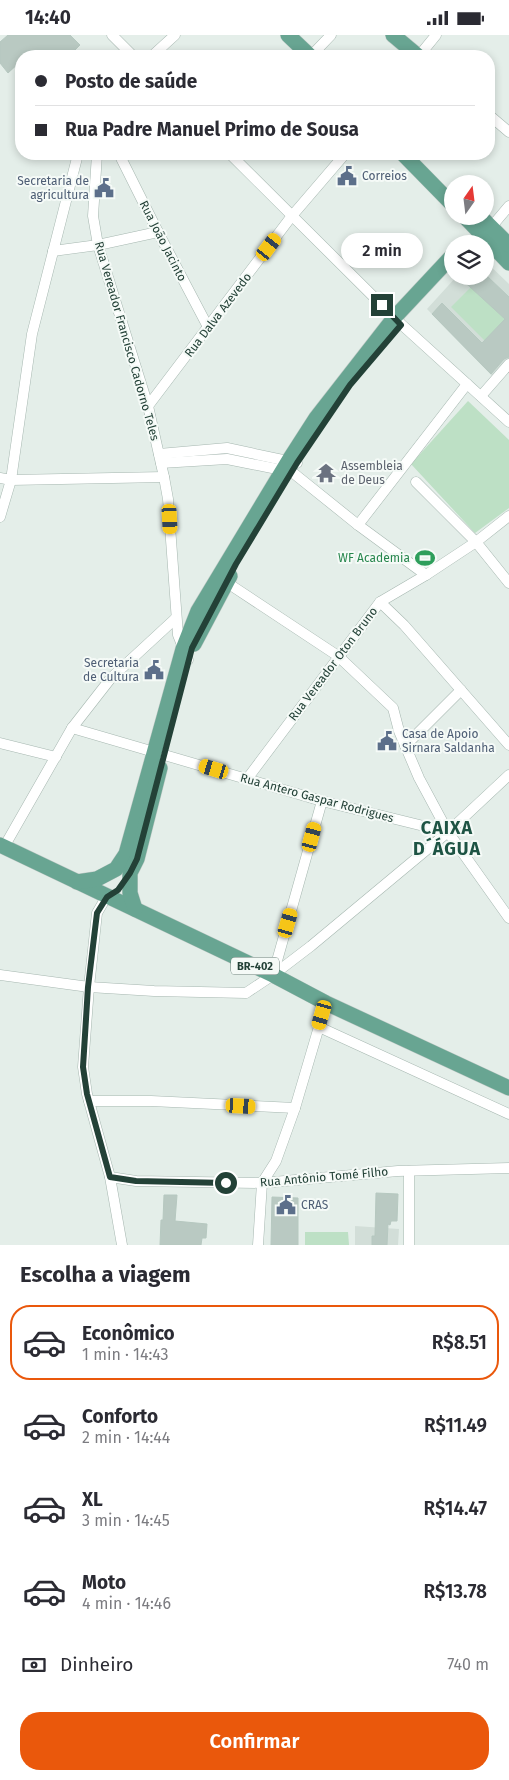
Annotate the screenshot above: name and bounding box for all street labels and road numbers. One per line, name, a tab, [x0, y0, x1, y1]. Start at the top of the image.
street label: Rua João Jacinto	[137, 198, 189, 284]
street label: Rua Vereador Francisco Cadorno Teles	[92, 240, 162, 443]
street label: Rua Dalva Azevedo	[182, 270, 254, 360]
street label: Rua Vereador Oton Bruno	[286, 604, 380, 724]
street label: Rua Antero Gaspar Rodrigues	[239, 771, 396, 825]
road number: BR-402	[231, 957, 279, 974]
street label: Rua Antônio Tomé Filho	[259, 1164, 389, 1190]

